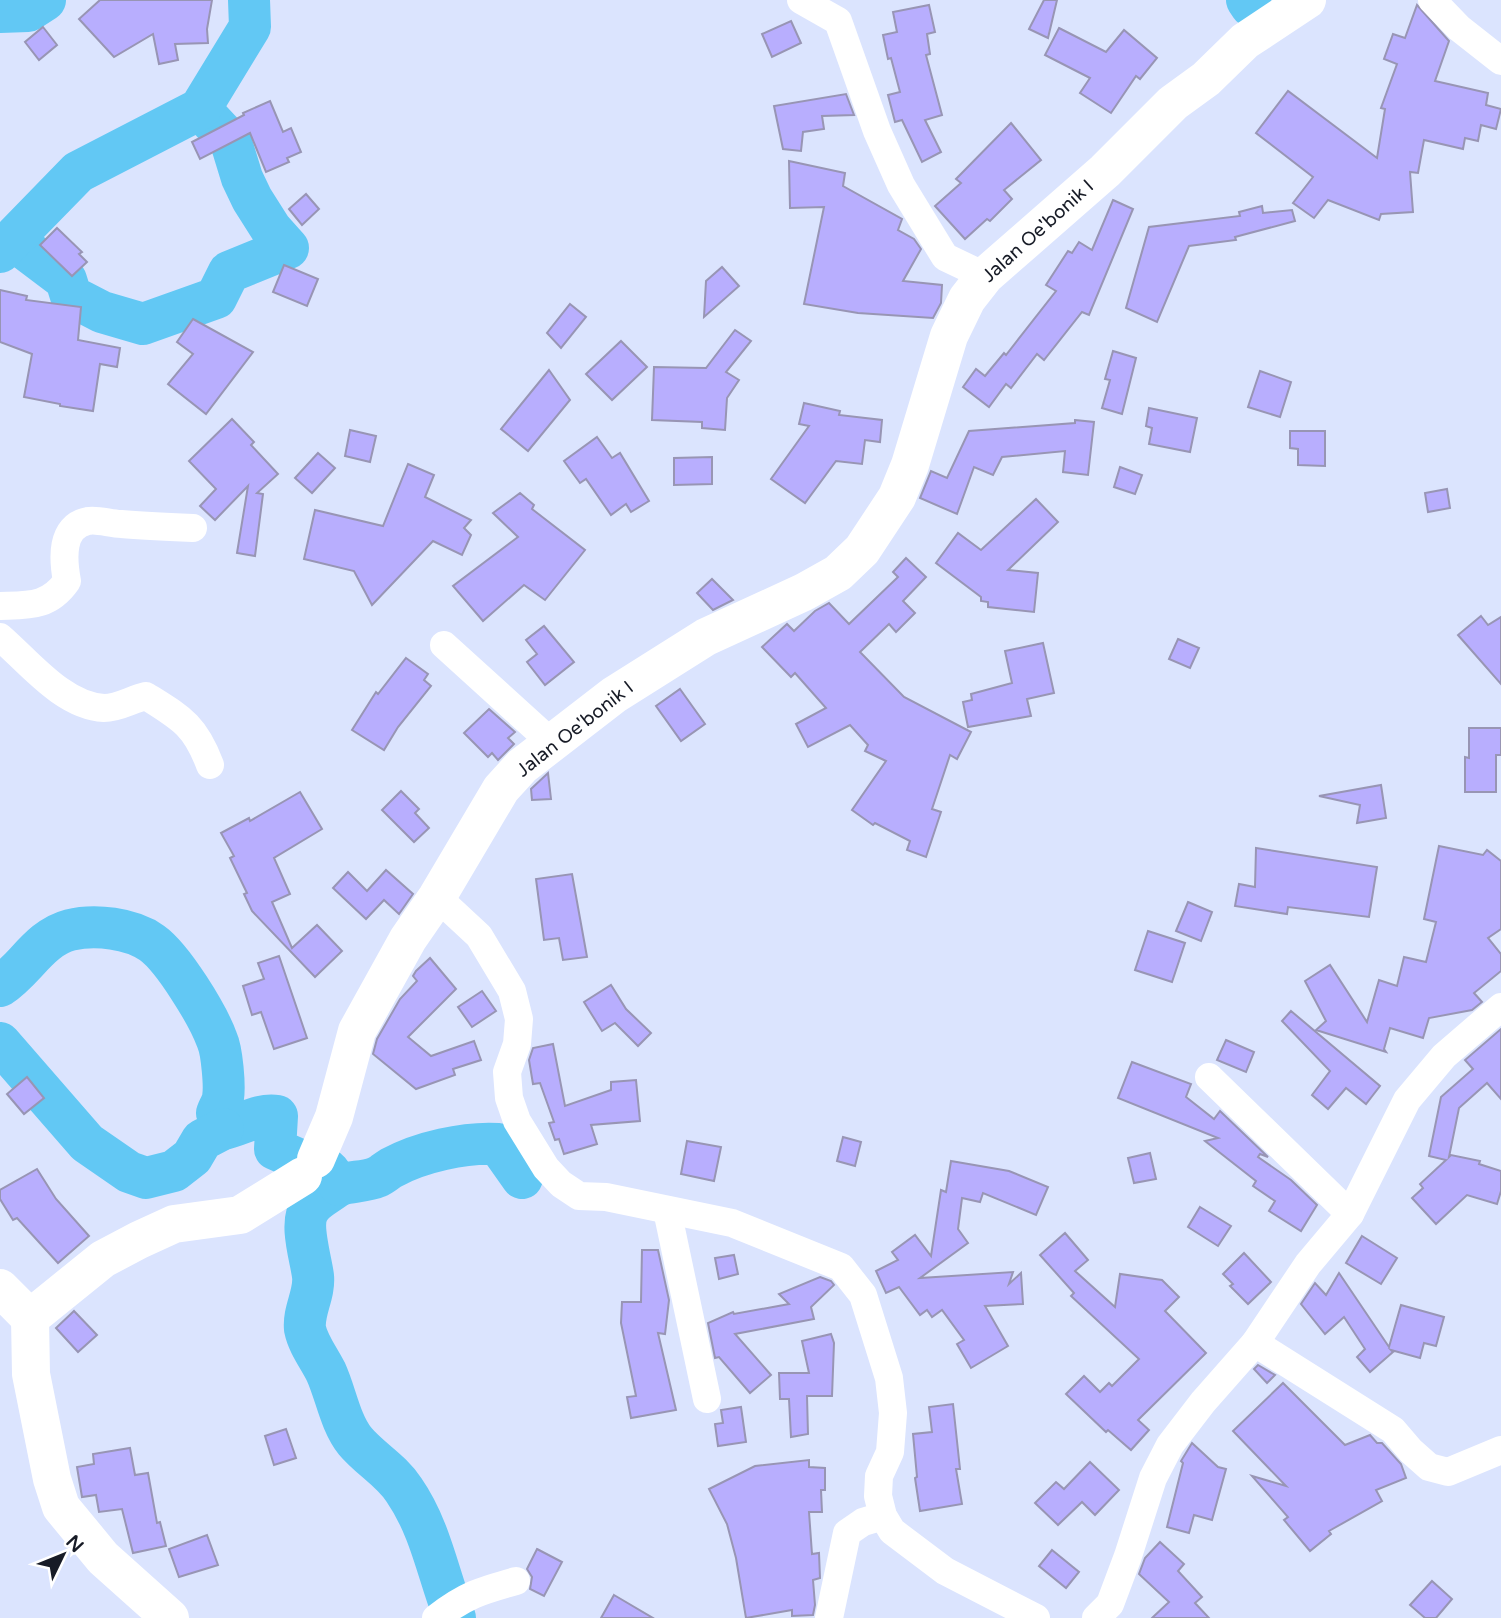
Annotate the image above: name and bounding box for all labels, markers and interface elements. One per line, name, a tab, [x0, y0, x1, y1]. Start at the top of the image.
street label: Jalan Oe'bonik I	[978, 175, 1098, 287]
street label: Jalan Oe'bonik I	[512, 677, 638, 781]
north arrow	[28, 1520, 98, 1590]
text: N	[61, 1531, 88, 1557]

